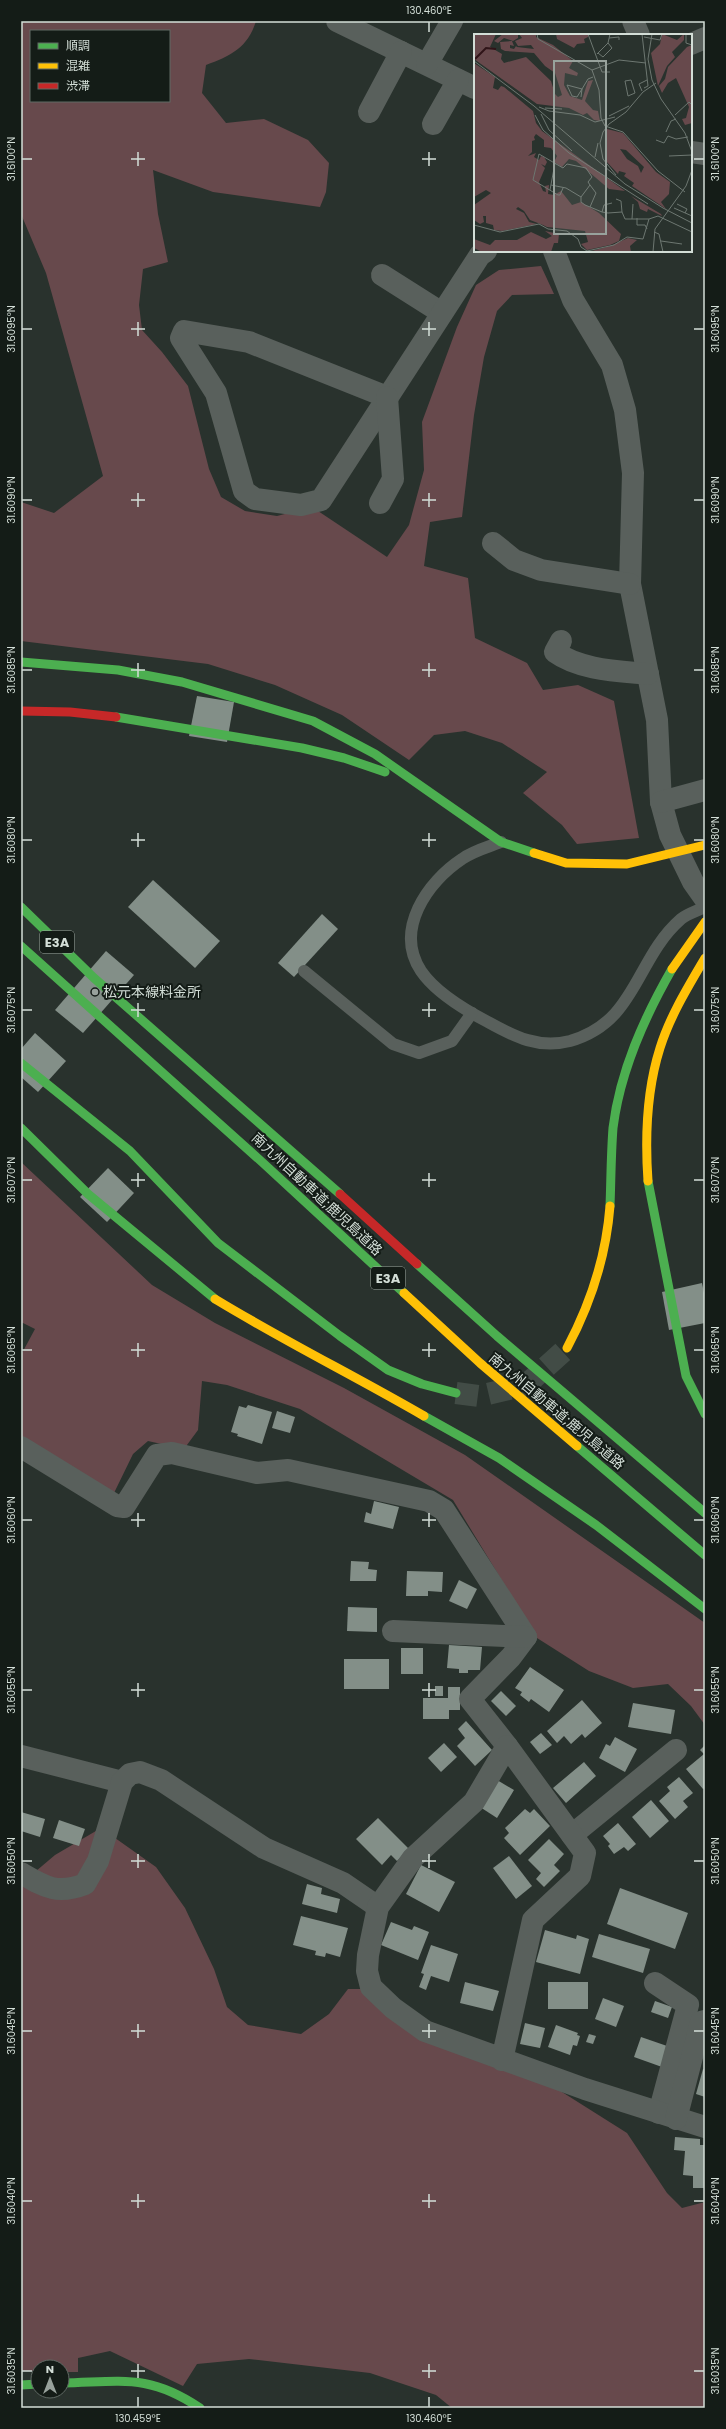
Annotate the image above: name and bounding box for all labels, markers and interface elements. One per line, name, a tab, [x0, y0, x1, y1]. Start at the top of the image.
text: 130.460°E	[406, 3, 452, 18]
legend	[30, 30, 170, 102]
inset map	[474, 34, 692, 252]
text: 順調	[66, 37, 90, 54]
text: 混雑	[66, 57, 90, 74]
text: 渋滞	[66, 77, 90, 94]
text: 31.6100°N	[4, 137, 19, 181]
text: 31.6100°N	[708, 137, 723, 181]
text: 31.6095°N	[4, 305, 19, 353]
text: 31.6095°N	[708, 305, 723, 353]
text: 31.6090°N	[4, 476, 19, 524]
text: 31.6090°N	[708, 476, 723, 524]
text: 31.6085°N	[4, 646, 19, 694]
text: 31.6085°N	[708, 646, 723, 694]
text: 31.6080°N	[4, 816, 19, 864]
text: 31.6080°N	[708, 816, 723, 864]
road number: E3A	[40, 931, 74, 953]
place label: 松元本線料金所	[103, 982, 201, 1002]
text: 31.6075°N	[4, 987, 19, 1033]
marker: 松元本線料金所	[90, 987, 100, 997]
text: 31.6075°N	[708, 987, 723, 1033]
street label: 南九州自動車道;鹿児島道路	[247, 1128, 387, 1260]
text: 31.6070°N	[4, 1157, 19, 1203]
text: 31.6070°N	[708, 1157, 723, 1203]
road number: E3A	[371, 1267, 405, 1289]
text: 31.6065°N	[4, 1326, 19, 1374]
text: 31.6065°N	[708, 1326, 723, 1374]
street label: 南九州自動車道;鹿児島道路	[485, 1348, 629, 1474]
text: 31.6060°N	[4, 1496, 19, 1544]
text: 31.6060°N	[708, 1496, 723, 1544]
text: 31.6055°N	[4, 1666, 19, 1714]
text: 31.6055°N	[708, 1666, 723, 1714]
text: 31.6050°N	[4, 1837, 19, 1885]
text: 31.6050°N	[708, 1837, 723, 1885]
text: 31.6045°N	[4, 2007, 19, 2055]
text: 31.6045°N	[708, 2007, 723, 2055]
text: 31.6040°N	[4, 2177, 19, 2225]
text: 31.6040°N	[708, 2177, 723, 2225]
text: 31.6035°N	[4, 2347, 19, 2395]
text: 31.6035°N	[708, 2347, 723, 2395]
north arrow	[30, 2359, 70, 2399]
text: N	[46, 2361, 54, 2377]
text: 130.459°E	[115, 2411, 161, 2426]
text: 130.460°E	[406, 2411, 452, 2426]

